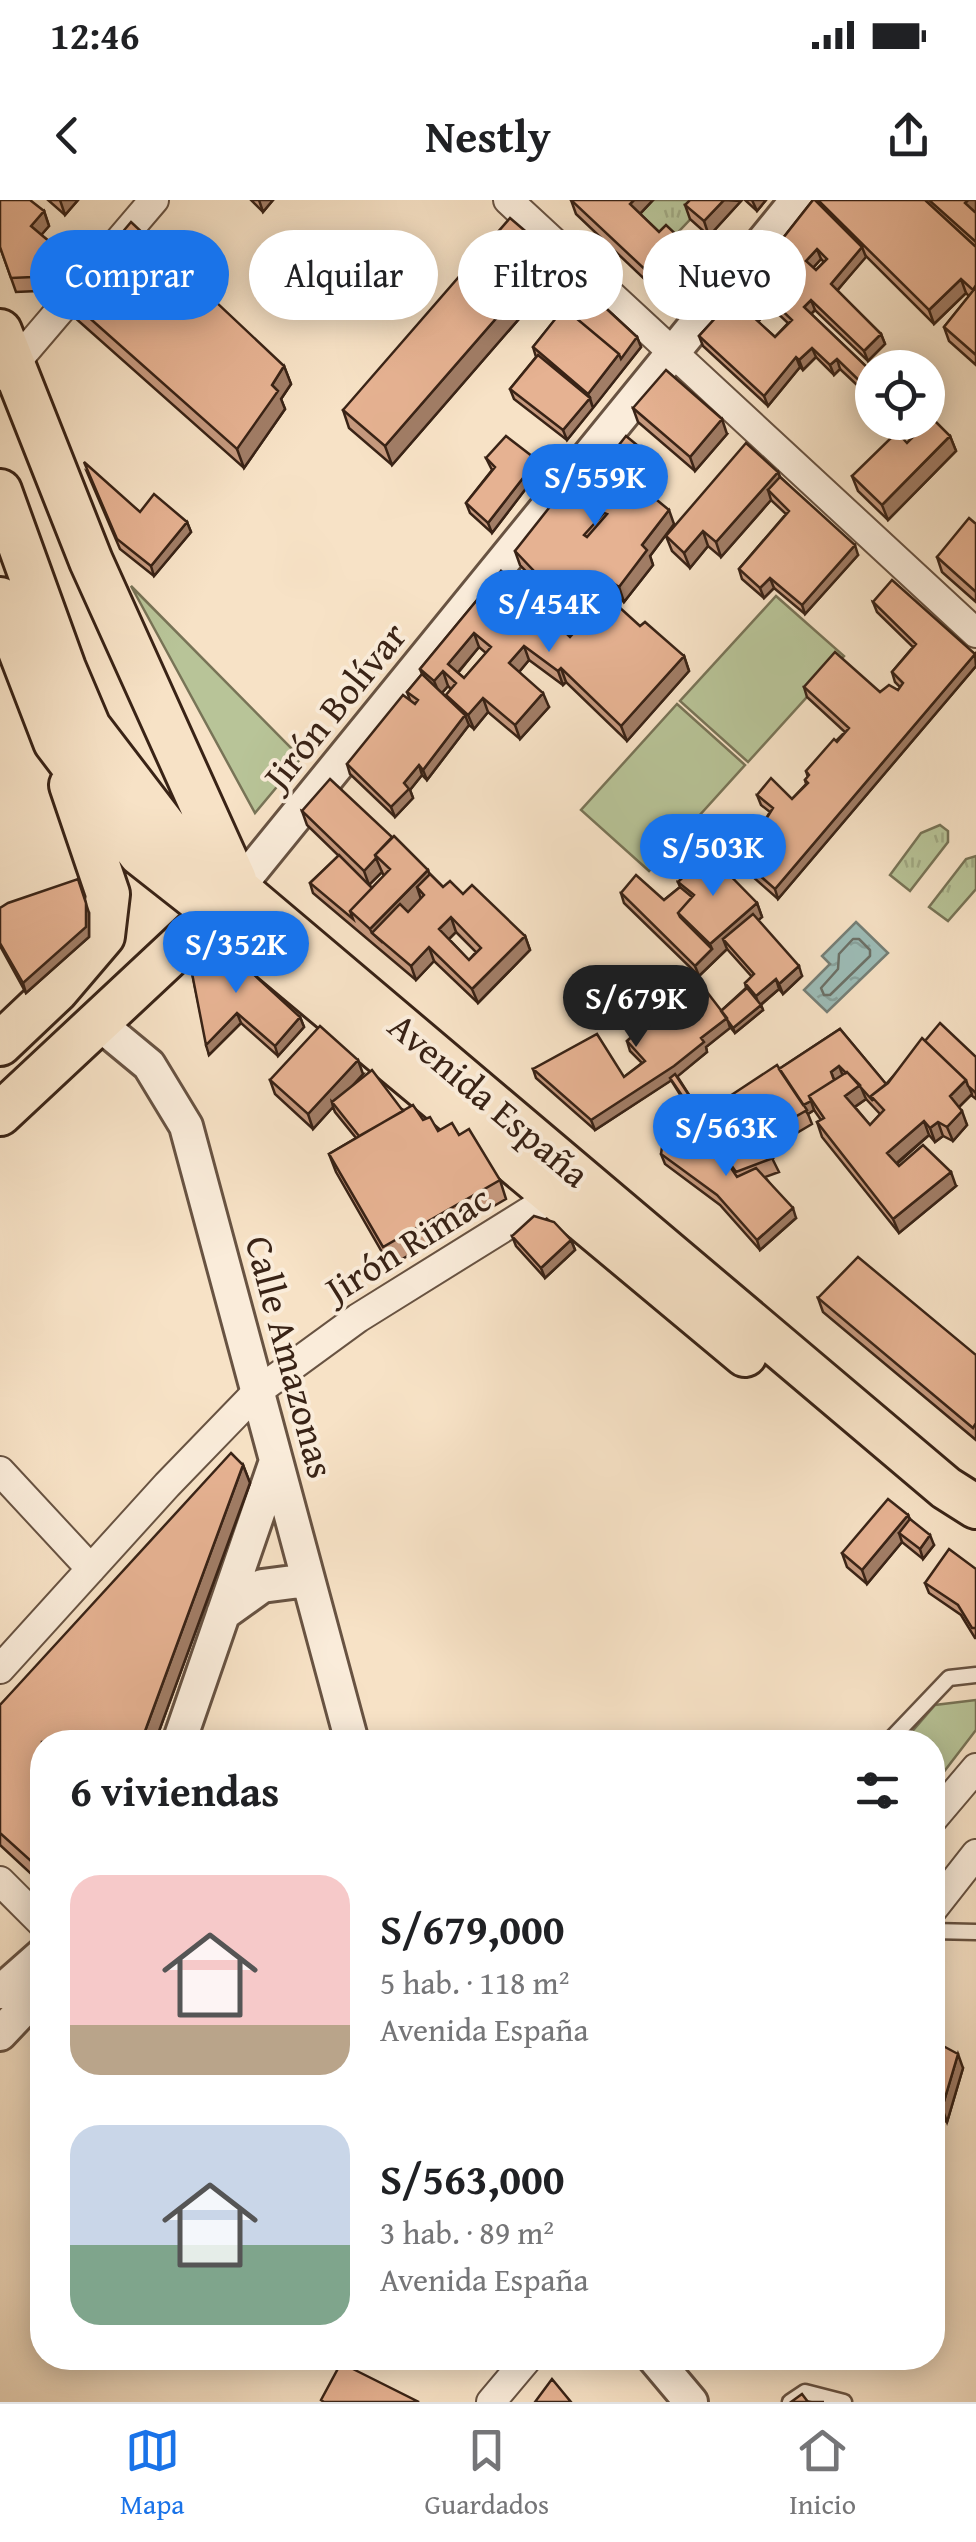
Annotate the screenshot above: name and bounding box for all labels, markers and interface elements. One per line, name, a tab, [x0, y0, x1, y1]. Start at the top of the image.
text: 12:46	[50, 7, 140, 63]
text: Nestly	[425, 103, 551, 168]
icon: back	[40, 108, 95, 163]
icon: share	[881, 108, 936, 163]
chip: Comprar	[30, 230, 229, 320]
chip: Alquilar	[249, 230, 438, 320]
chip: Filtros	[458, 230, 623, 320]
chip: Nuevo	[643, 230, 806, 320]
map controls	[855, 350, 945, 440]
button: locate	[855, 350, 945, 440]
pin: S/559K	[514, 444, 676, 529]
text: S/559K	[544, 453, 646, 500]
pin: S/454K	[468, 570, 630, 655]
text: S/454K	[498, 579, 600, 626]
street label: Jirón Bolívar	[247, 609, 420, 804]
pin: S/503K	[632, 814, 794, 899]
text: S/503K	[662, 823, 764, 870]
pin: S/352K	[155, 911, 317, 996]
text: S/352K	[185, 920, 287, 967]
pin: S/679K	[555, 965, 717, 1050]
text: S/679K	[585, 974, 687, 1021]
street label: Avenida España	[377, 998, 603, 1200]
pin: S/563K	[645, 1094, 807, 1179]
text: S/563K	[675, 1103, 777, 1150]
street label: Jirón Rimac	[310, 1170, 501, 1318]
street label: Calle Amazonas	[232, 1229, 350, 1484]
text: 6 viviendas	[70, 1760, 279, 1821]
icon: filters	[850, 1763, 905, 1818]
text: S/679,000	[380, 1898, 565, 1959]
icon: home	[150, 1915, 270, 2035]
text: 5 hab. · 118 m²	[380, 1959, 569, 2006]
text: Avenida España	[380, 2006, 589, 2053]
text: S/563,000	[380, 2148, 565, 2209]
icon: home	[150, 2165, 270, 2285]
text: 3 hab. · 89 m²	[380, 2209, 554, 2256]
text: Avenida España	[380, 2256, 589, 2303]
tab: Mapa	[120, 2423, 185, 2524]
tab: Guardados	[425, 2423, 549, 2524]
tab: Inicio	[789, 2423, 856, 2524]

